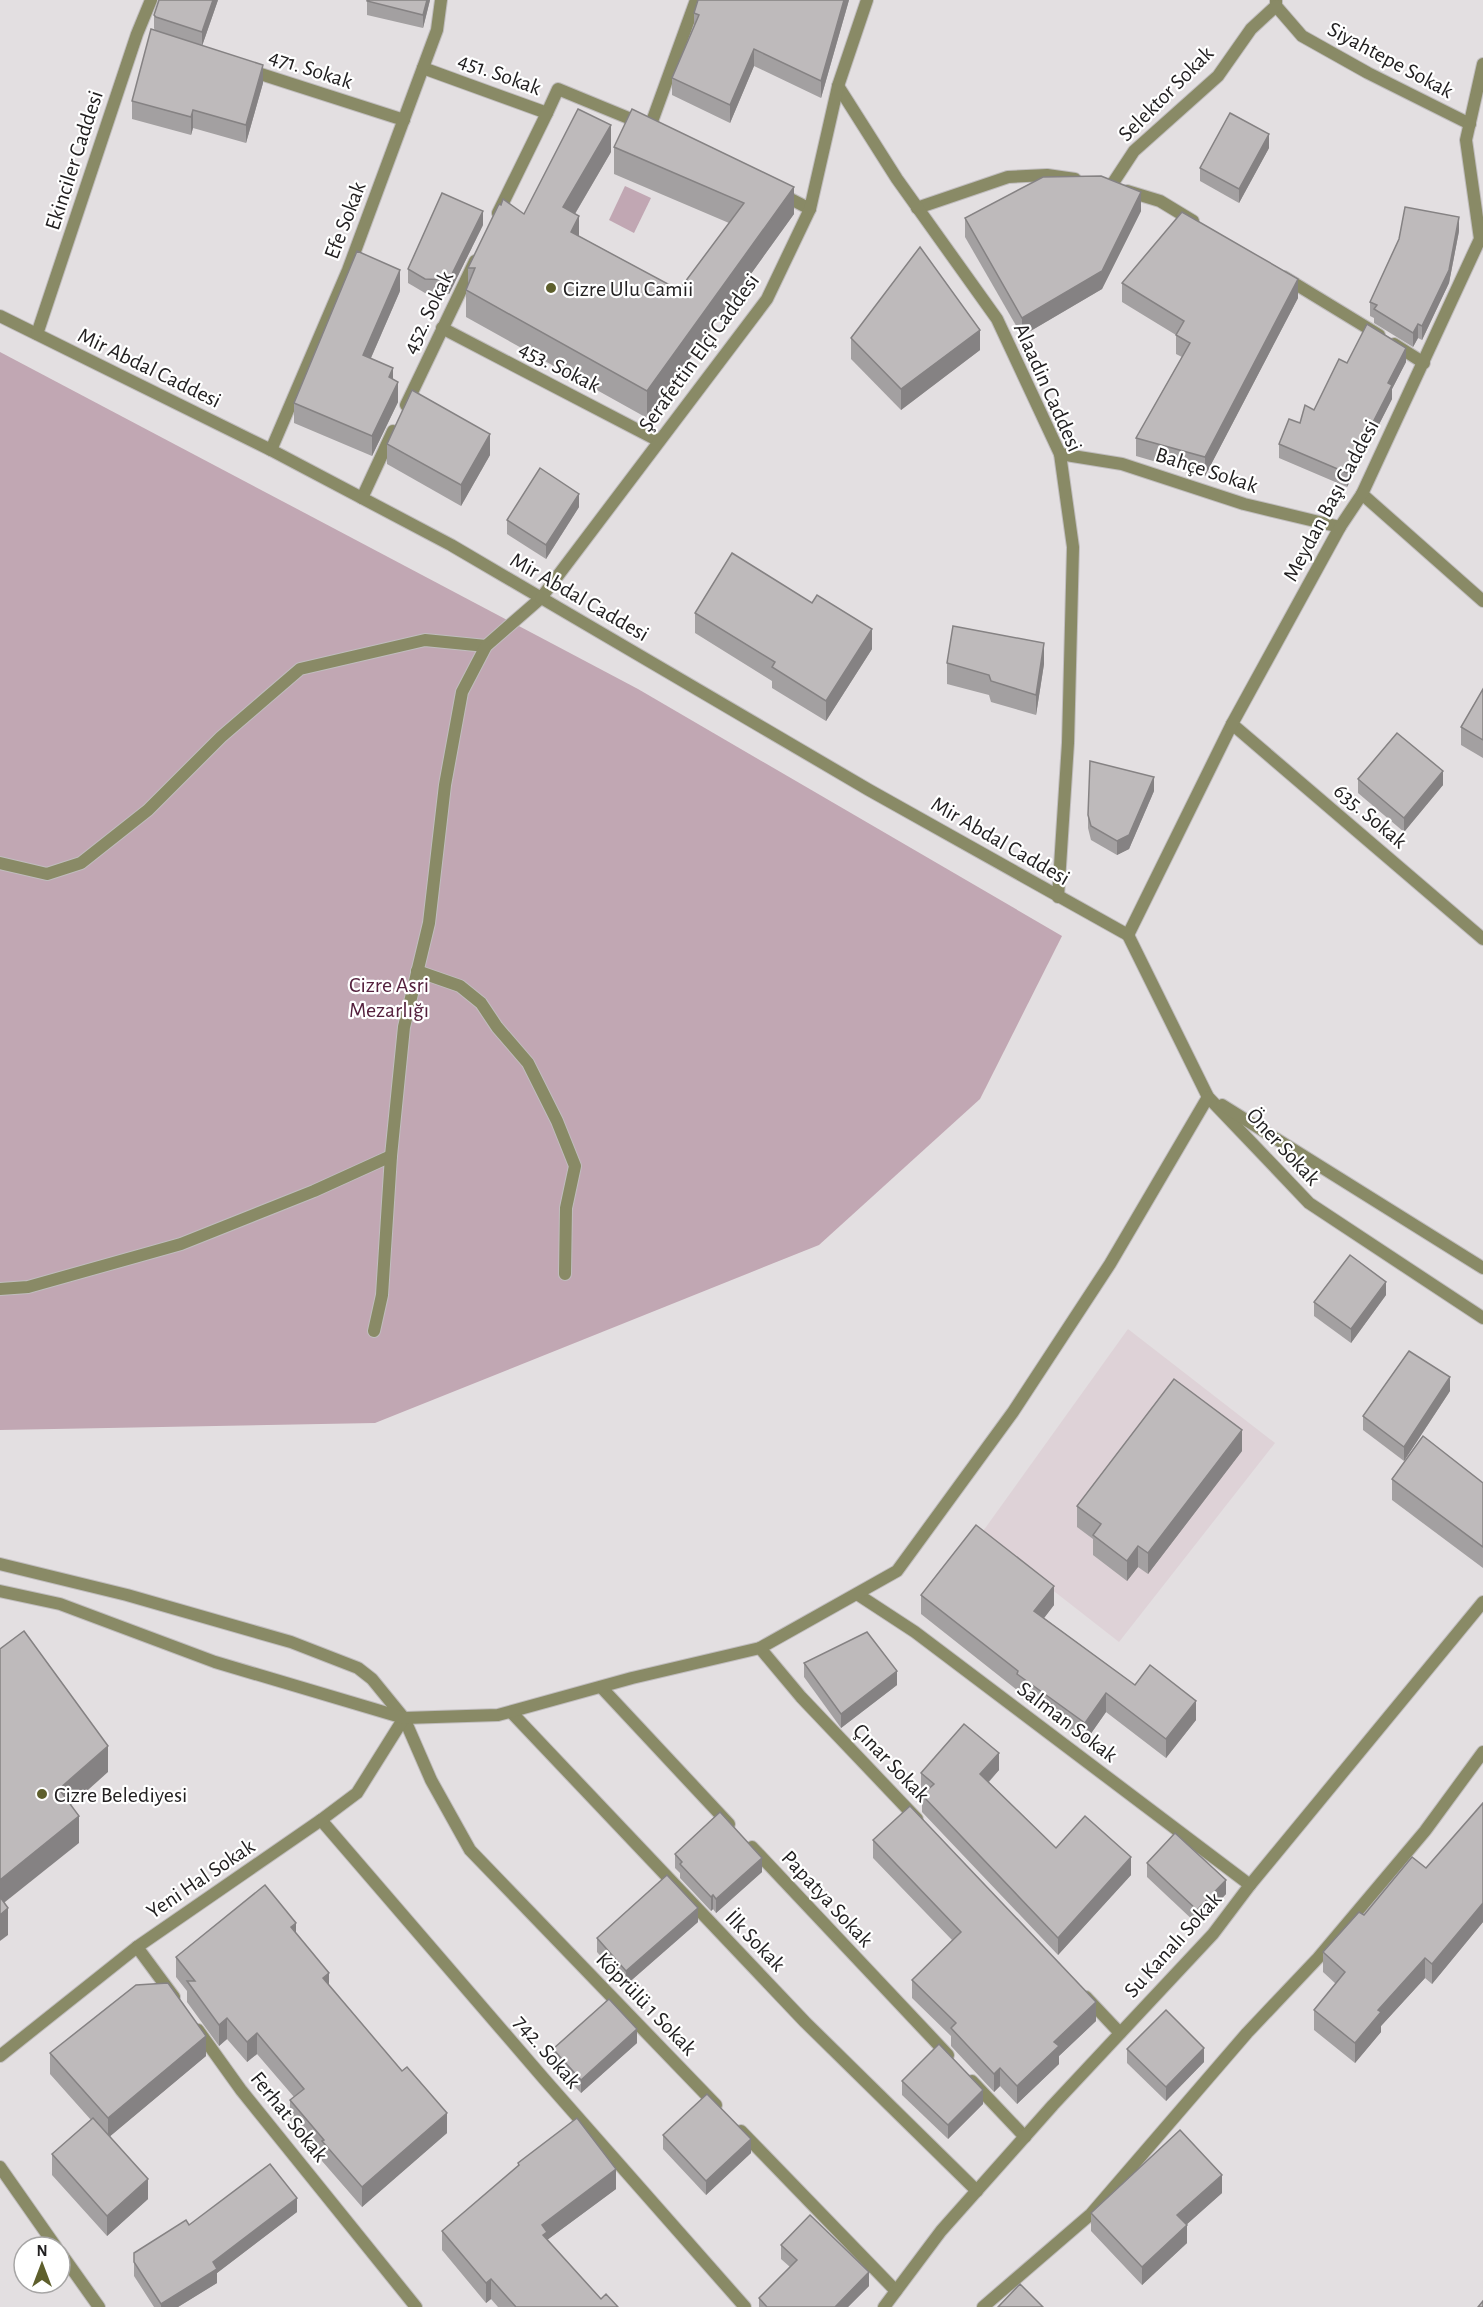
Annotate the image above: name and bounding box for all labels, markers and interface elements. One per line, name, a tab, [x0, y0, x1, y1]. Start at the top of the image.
street label: Siyahtepe Sokak	[1324, 18, 1457, 102]
street label: Selektor Sokak	[1114, 42, 1217, 145]
street label: 471. Sokak	[266, 45, 355, 93]
street label: 451. Sokak	[455, 49, 544, 99]
street label: Ekinciler Caddesi	[41, 88, 107, 233]
street label: Efe Sokak	[320, 179, 370, 262]
street label: 452. Sokak	[399, 268, 457, 357]
street label: Şerafettin Elçi Caddesi	[634, 270, 763, 436]
place label: Cizre Ulu Camii	[563, 278, 693, 300]
marker: Cizre Ulu Camii	[544, 281, 558, 295]
street label: Alaadin Caddesi	[1010, 320, 1086, 455]
street label: Mir Abdal Caddesi	[75, 324, 225, 412]
street label: 453. Sokak	[515, 337, 604, 397]
street label: Meydan Başı Caddesi	[1279, 416, 1383, 585]
street label: Bahçe Sokak	[1153, 443, 1261, 497]
street label: Mir Abdal Caddesi	[506, 548, 653, 645]
street label: 635. Sokak	[1330, 779, 1411, 852]
street label: Mir Abdal Caddesi	[927, 792, 1074, 889]
park label: Cizre Asri Mezarlığı	[349, 974, 429, 1021]
street label: Öner Sokak	[1242, 1104, 1324, 1190]
street label: Salman Sokak	[1013, 1677, 1121, 1766]
street label: Çınar Sokak	[849, 1719, 934, 1806]
place label: Cizre Belediyesi	[54, 1784, 187, 1806]
marker: Cizre Belediyesi	[35, 1787, 49, 1801]
street label: Yeni Hal Sokak	[143, 1835, 259, 1923]
street label: Papatya Sokak	[777, 1846, 877, 1951]
street label: Su Kanalı Sokak	[1120, 1888, 1226, 2002]
street label: İlk Sokak	[721, 1906, 789, 1975]
street label: Köprülü 1 Sokak	[592, 1948, 701, 2059]
street label: 742. Sokak	[510, 2011, 585, 2092]
street label: Ferhat Sokak	[246, 2067, 332, 2166]
north arrow	[12, 2235, 72, 2295]
text: N	[36, 2243, 48, 2259]

